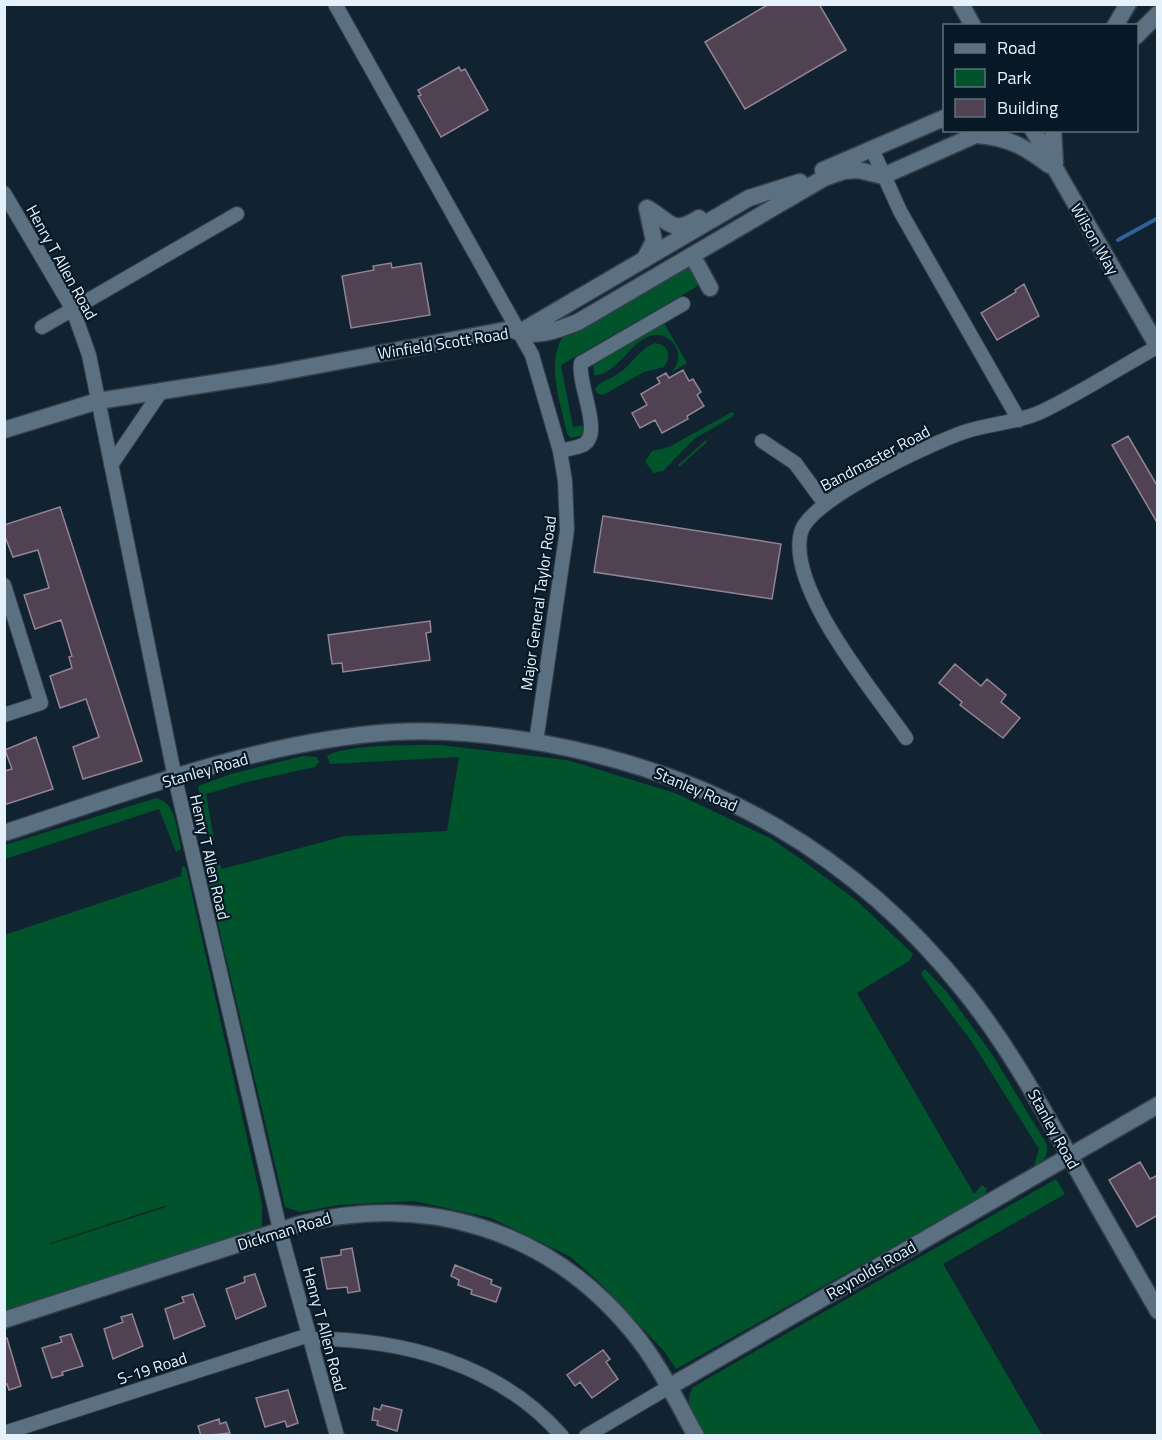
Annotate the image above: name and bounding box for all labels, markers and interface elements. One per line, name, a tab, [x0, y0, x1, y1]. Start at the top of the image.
legend	[943, 24, 1138, 132]
text: Road	[997, 34, 1036, 61]
text: Park	[997, 64, 1032, 91]
text: Building	[997, 94, 1058, 121]
street label: Wilson Way	[1065, 199, 1125, 279]
street label: Henry T Allen Road	[21, 200, 103, 324]
street label: Winfield Scott Road	[376, 321, 510, 365]
street label: Bandmaster Road	[816, 419, 934, 497]
street label: Major General Taylor Road	[514, 514, 562, 692]
street label: Stanley Road	[159, 746, 251, 794]
street label: Stanley Road	[651, 761, 741, 817]
street label: Henry T Allen Road	[184, 792, 236, 922]
street label: Stanley Road	[1022, 1085, 1086, 1173]
street label: Dickman Road	[234, 1205, 334, 1257]
street label: Reynolds Road	[822, 1235, 920, 1305]
street label: Henry T Allen Road	[297, 1264, 353, 1394]
street label: S-19 Road	[114, 1345, 190, 1391]

